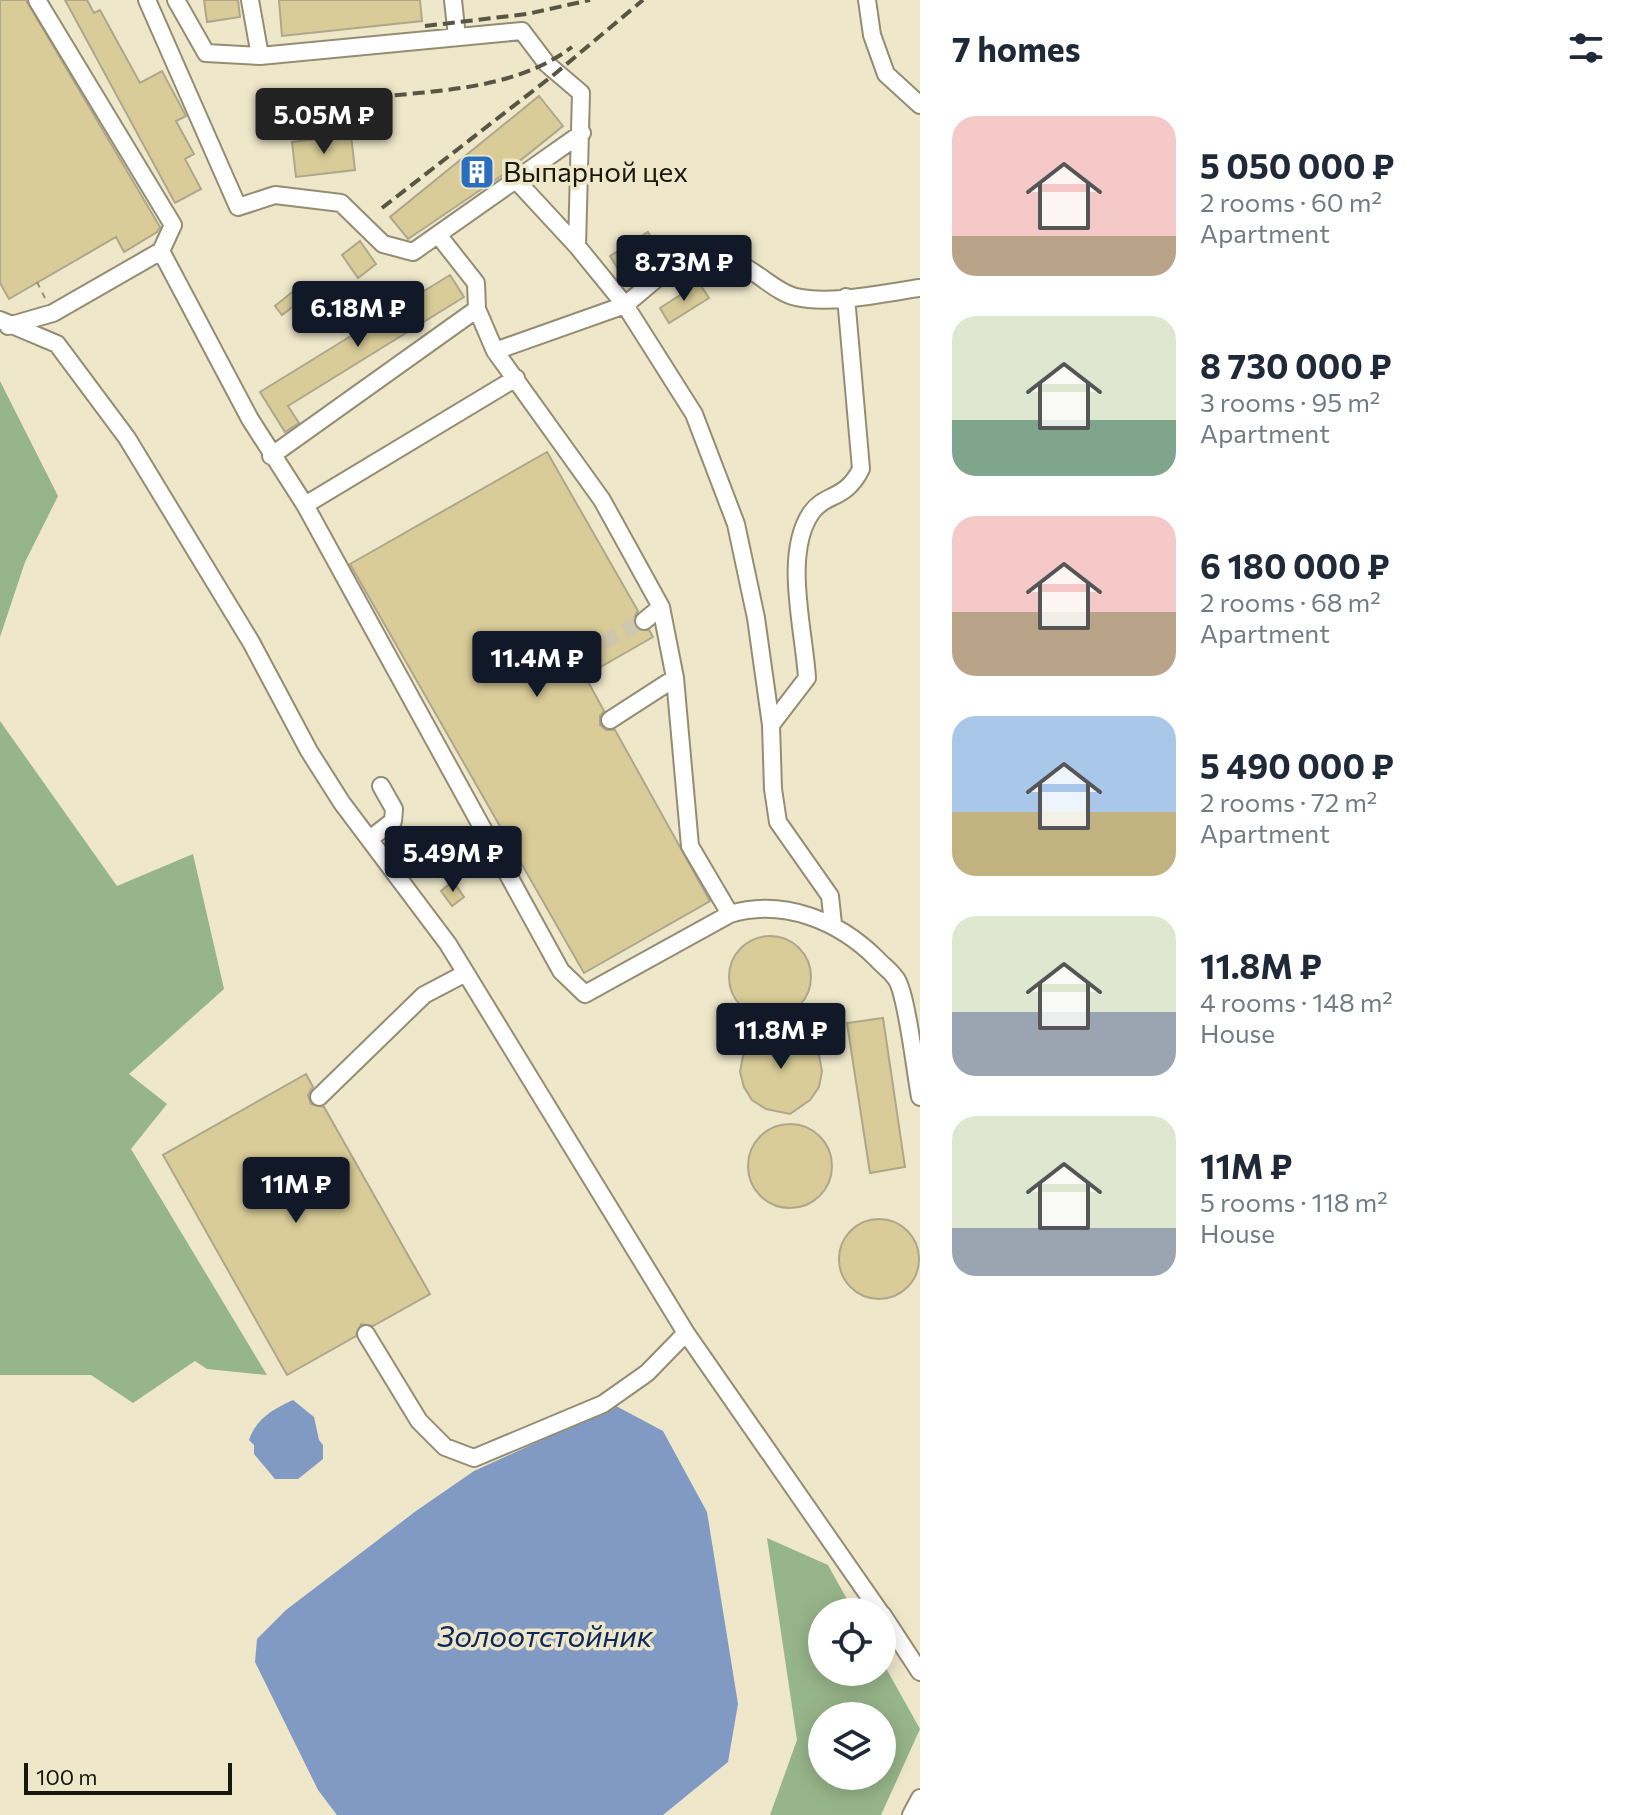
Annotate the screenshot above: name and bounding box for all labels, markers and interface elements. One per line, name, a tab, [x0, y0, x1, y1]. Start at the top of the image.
icon: filters	[1564, 26, 1608, 70]
text: 7 homes	[952, 27, 1081, 69]
pin: 5.05M ₽	[250, 88, 398, 156]
text: 5.05M ₽	[274, 98, 374, 129]
text: 5 050 000 ₽	[1200, 144, 1395, 186]
icon: home	[1016, 148, 1112, 244]
building icon: Выпарной цех	[458, 153, 496, 191]
place label: Выпарной цех	[503, 154, 688, 188]
text: 2 rooms · 60 m²	[1200, 186, 1382, 217]
text: Apartment	[1200, 217, 1330, 248]
pin: 8.73M ₽	[610, 235, 758, 303]
text: 8.73M ₽	[635, 245, 733, 276]
pin: 6.18M ₽	[284, 281, 432, 349]
text: 6.18M ₽	[310, 291, 406, 322]
text: 8 730 000 ₽	[1200, 344, 1392, 386]
icon: home	[1016, 348, 1112, 444]
text: 3 rooms · 95 m²	[1200, 386, 1380, 417]
text: Apartment	[1200, 417, 1330, 448]
text: 6 180 000 ₽	[1200, 544, 1390, 586]
icon: home	[1016, 548, 1112, 644]
text: 2 rooms · 68 m²	[1200, 586, 1381, 617]
text: Apartment	[1200, 617, 1330, 648]
pin: 11.4M ₽	[463, 631, 611, 699]
text: 11.4M ₽	[490, 641, 584, 672]
text: 5 490 000 ₽	[1200, 744, 1394, 786]
icon: home	[1016, 748, 1112, 844]
text: 2 rooms · 72 m²	[1200, 786, 1377, 817]
text: Apartment	[1200, 817, 1330, 848]
pin: 5.49M ₽	[379, 826, 527, 894]
text: 5.49M ₽	[403, 836, 503, 867]
text: 11.8M ₽	[1200, 944, 1322, 986]
icon: home	[1016, 948, 1112, 1044]
text: 4 rooms · 148 m²	[1200, 986, 1393, 1017]
pin: 11.8M ₽	[707, 1003, 855, 1071]
text: 11.8M ₽	[734, 1013, 828, 1044]
text: House	[1200, 1017, 1275, 1048]
text: 11M ₽	[1200, 1144, 1292, 1186]
icon: home	[1016, 1148, 1112, 1244]
pin: 11M ₽	[240, 1157, 352, 1225]
text: 11M ₽	[261, 1167, 331, 1198]
text: 5 rooms · 118 m²	[1200, 1186, 1388, 1217]
text: House	[1200, 1217, 1275, 1248]
map controls	[808, 1598, 896, 1790]
button: locate	[808, 1598, 896, 1686]
water label: Золоотстойник	[437, 1616, 654, 1653]
button: layers	[808, 1702, 896, 1790]
scale bar	[24, 1759, 232, 1795]
text: 100 m	[36, 1763, 98, 1790]

